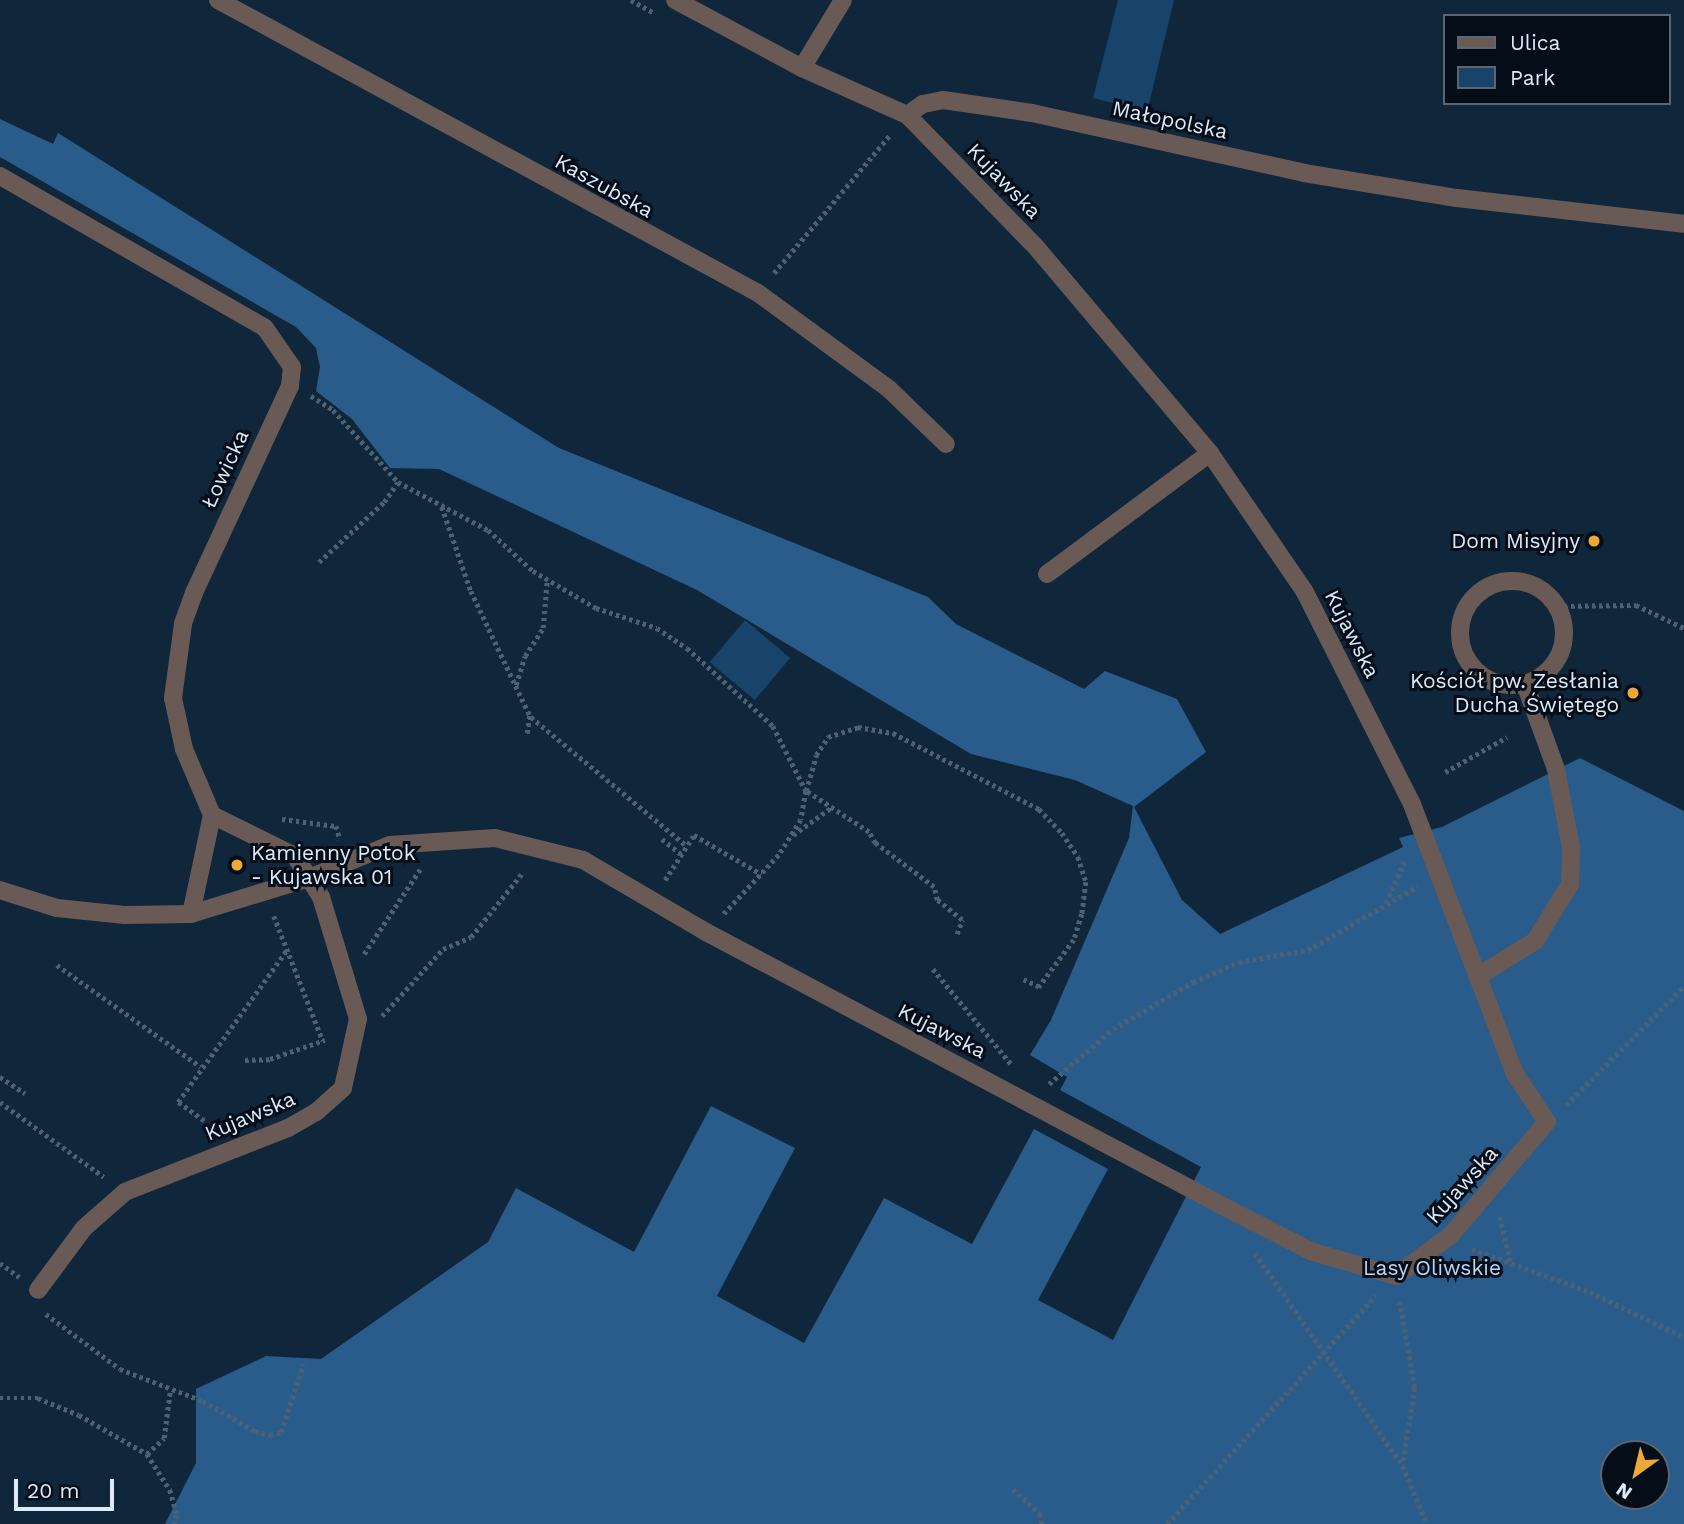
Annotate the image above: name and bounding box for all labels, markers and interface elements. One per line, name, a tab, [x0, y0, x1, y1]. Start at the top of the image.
legend	[1442, 14, 1670, 105]
text: Ulica	[1510, 30, 1560, 55]
text: Park	[1510, 65, 1555, 90]
street label: Małopolska	[1110, 96, 1230, 144]
street label: Kujawska	[962, 138, 1046, 224]
street label: Kaszubska	[550, 149, 658, 223]
street label: Łowicka	[196, 426, 254, 512]
place label: Dom Misyjny	[1451, 528, 1580, 554]
marker: Dom Misyjny	[1586, 533, 1602, 549]
street label: Kujawska	[1319, 586, 1385, 682]
place label: Kościół pw. Zesłania Ducha Świętego	[1410, 668, 1619, 718]
marker: Kościół pw. Zesłania Ducha Świętego	[1625, 685, 1641, 701]
place label: Kamienny Potok - Kujawska 01	[251, 840, 416, 890]
marker: Kamienny Potok - Kujawska 01	[229, 857, 245, 873]
street label: Kujawska	[894, 998, 990, 1064]
street label: Kujawska	[201, 1086, 299, 1146]
street label: Kujawska	[1421, 1141, 1503, 1229]
park label: Lasy Oliwskie	[1363, 1255, 1501, 1281]
north arrow	[1600, 1440, 1670, 1510]
scale bar	[18, 1464, 117, 1508]
text: 20 m	[27, 1478, 79, 1503]
text: N	[1612, 1478, 1636, 1505]

